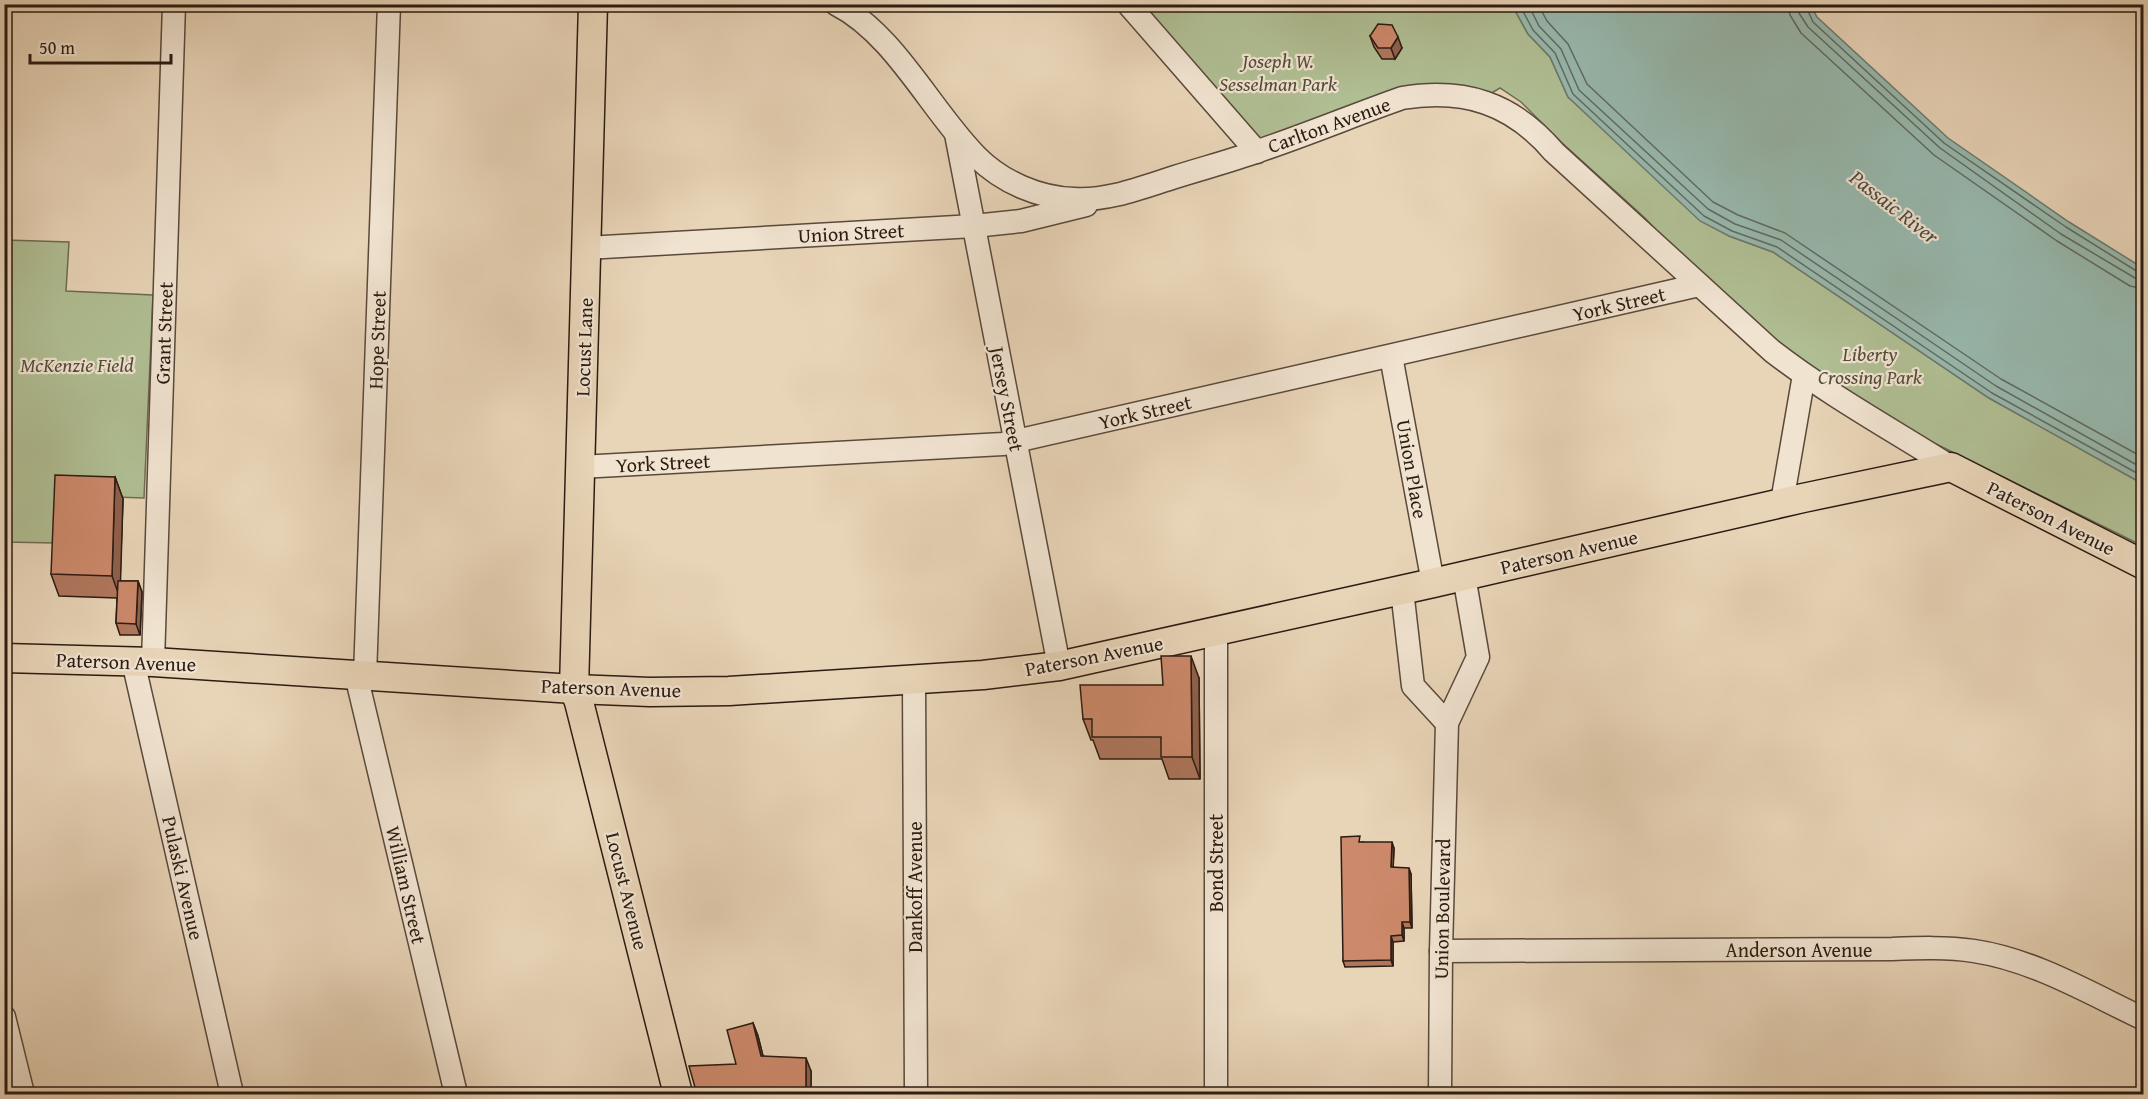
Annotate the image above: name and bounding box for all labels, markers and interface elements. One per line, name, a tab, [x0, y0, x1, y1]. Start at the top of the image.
scale bar	[30, 27, 171, 65]
text: 50 m	[39, 34, 75, 61]
park label: Joseph W. Sesselman Park	[1219, 46, 1338, 98]
street label: Carlton Avenue	[1263, 89, 1394, 160]
water label: Passaic River	[1843, 161, 1946, 252]
street label: Union Street	[797, 215, 905, 250]
street label: York Street	[1570, 279, 1668, 328]
street label: Grant Street	[147, 281, 180, 385]
street label: Hope Street	[360, 290, 393, 390]
street label: Locust Lane	[567, 297, 600, 397]
park label: Liberty Crossing Park	[1818, 339, 1923, 391]
street label: Jersey Street	[983, 341, 1032, 454]
park label: McKenzie Field	[20, 350, 134, 379]
street label: York Street	[1096, 387, 1194, 436]
street label: Union Place	[1390, 417, 1435, 521]
street label: York Street	[615, 446, 711, 479]
street label: Paterson Avenue	[1982, 473, 2120, 562]
street label: Paterson Avenue	[1497, 522, 1640, 581]
street label: Paterson Avenue	[1022, 628, 1165, 683]
street label: Paterson Avenue	[55, 645, 197, 678]
street label: Paterson Avenue	[540, 671, 682, 704]
street label: Pulaski Avenue	[155, 813, 212, 943]
street label: Bond Street	[1201, 814, 1230, 912]
street label: Dankoff Avenue	[900, 821, 929, 953]
street label: William Street	[379, 823, 434, 947]
street label: Locust Avenue	[599, 829, 656, 953]
street label: Union Boulevard	[1426, 838, 1457, 980]
street label: Anderson Avenue	[1726, 935, 1872, 964]

